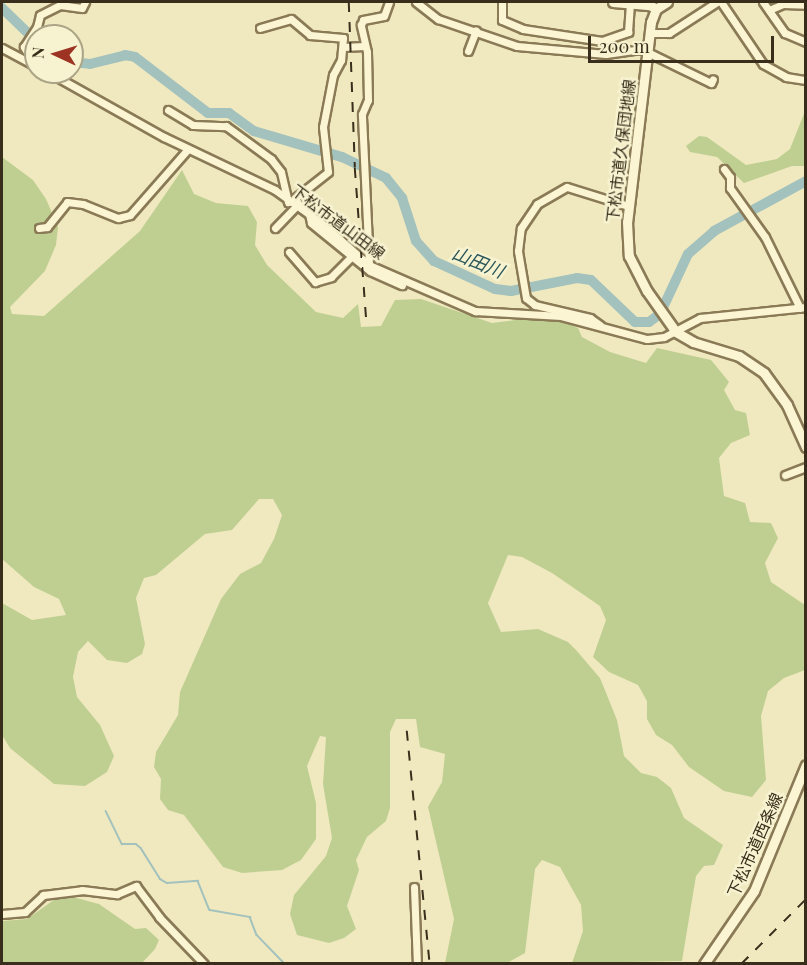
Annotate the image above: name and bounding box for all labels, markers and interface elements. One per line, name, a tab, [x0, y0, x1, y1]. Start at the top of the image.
north arrow	[24, 24, 84, 84]
scale bar	[591, 24, 777, 62]
text: 200 m	[599, 34, 650, 58]
text: N	[27, 46, 48, 59]
street label: 下松市道久保団地線	[603, 78, 639, 224]
street label: 下松市道山田線	[287, 181, 389, 263]
water label: 山田川	[449, 242, 507, 282]
street label: 下松市道西条線	[723, 790, 787, 900]

